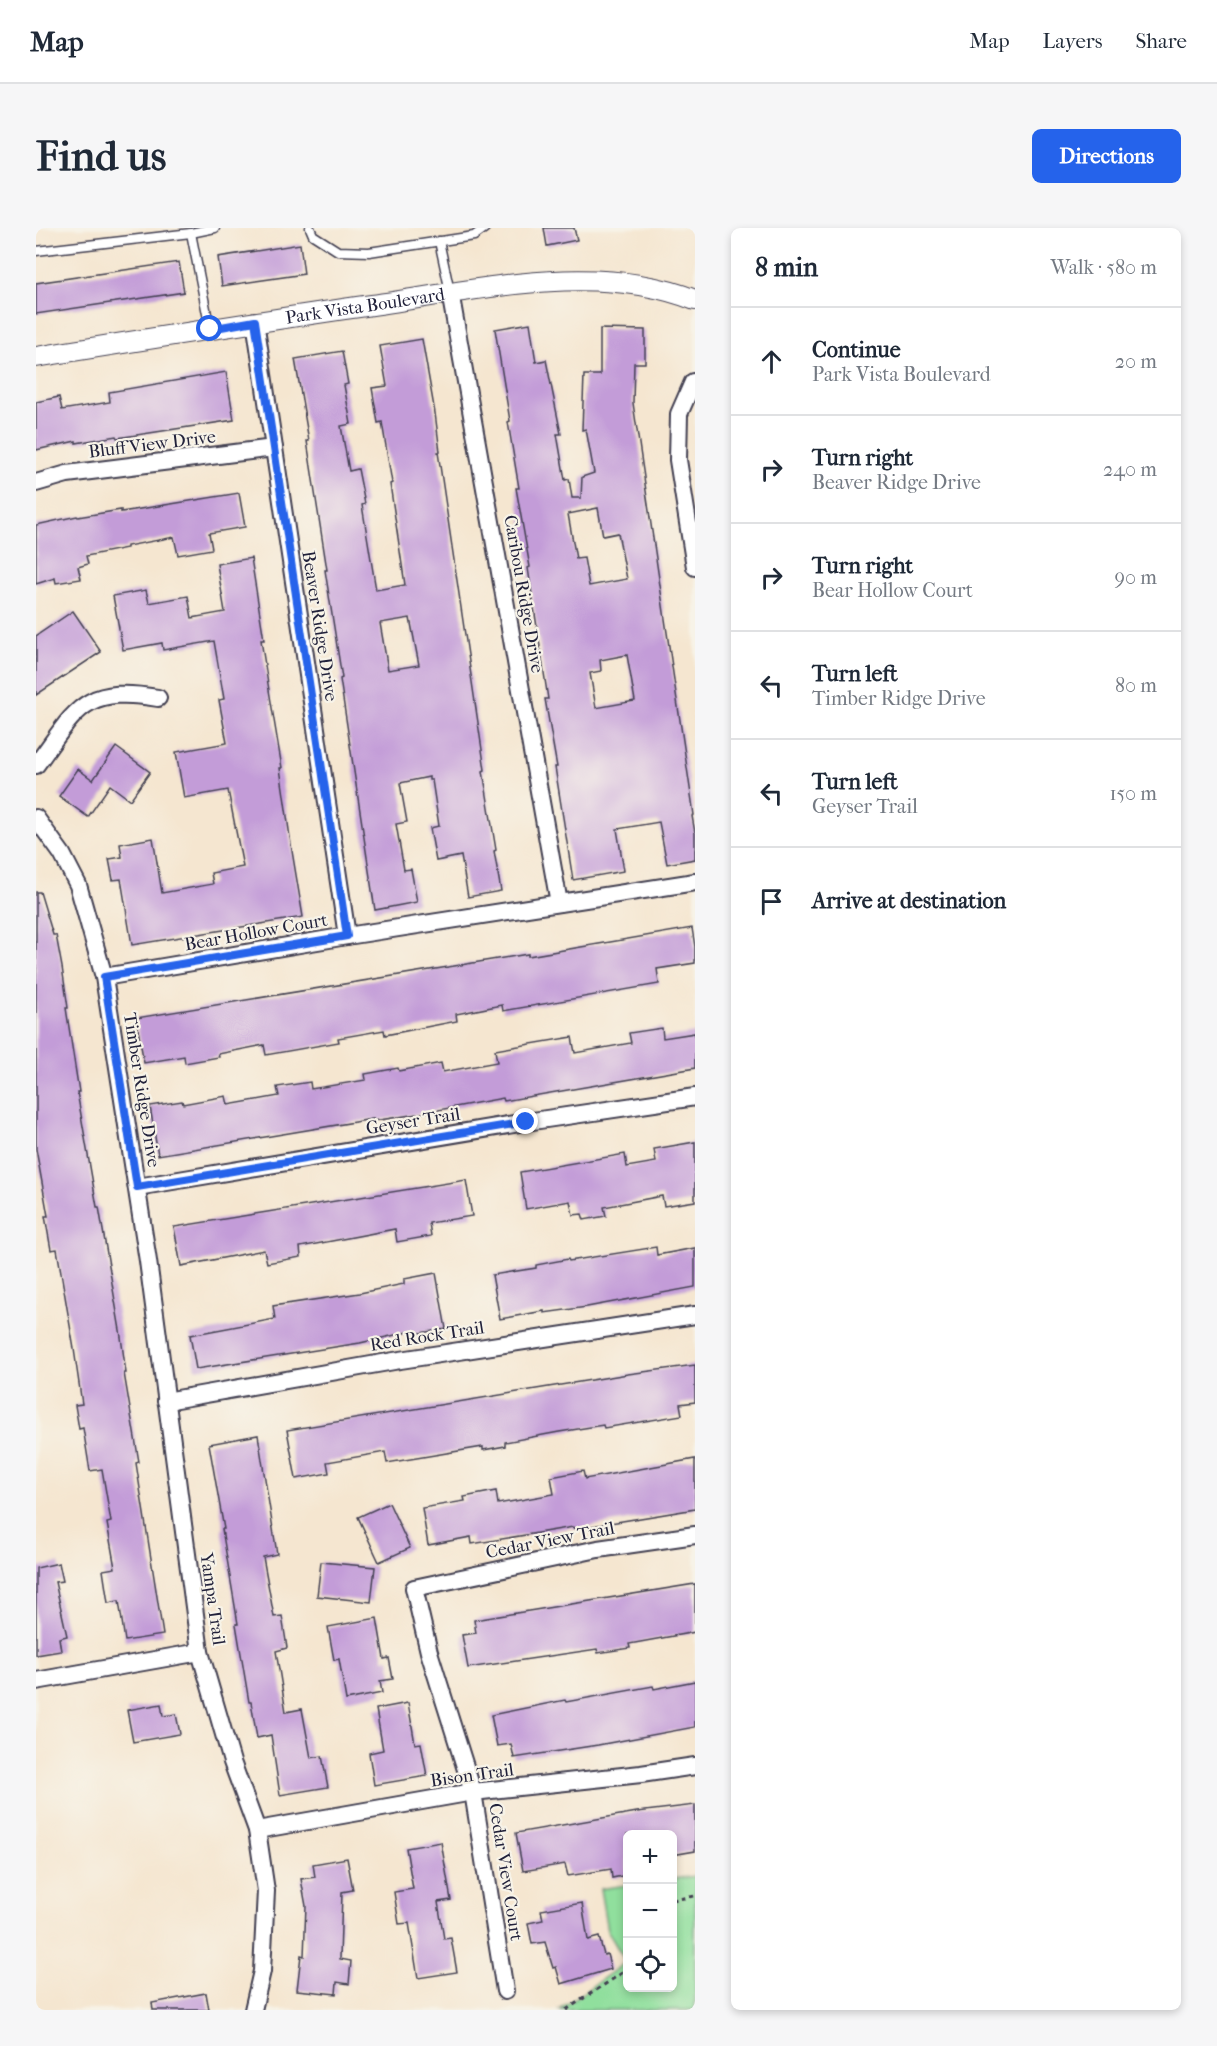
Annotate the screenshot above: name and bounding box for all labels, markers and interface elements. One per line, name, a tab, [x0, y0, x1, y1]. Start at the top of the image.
text: Map	[30, 25, 84, 58]
text: Map	[969, 29, 1010, 53]
text: Layers	[1043, 29, 1102, 53]
text: Share	[1135, 29, 1187, 53]
button: Directions	[1032, 129, 1181, 183]
text: Find us	[36, 132, 166, 181]
text: 8 min	[755, 252, 818, 283]
text: Walk · 580 m	[1050, 256, 1157, 279]
street label: Park Vista Boulevard	[284, 284, 446, 329]
route start	[196, 315, 222, 341]
text: Continue	[812, 337, 901, 363]
icon: ahead	[755, 345, 788, 378]
text: 20 m	[1115, 350, 1157, 373]
text: Park Vista Boulevard	[812, 363, 991, 386]
street label: Bluff View Drive	[87, 426, 217, 463]
text: Turn right	[812, 445, 913, 471]
icon: right	[755, 453, 788, 486]
text: 240 m	[1103, 458, 1157, 481]
text: Beaver Ridge Drive	[812, 471, 981, 494]
street label: Caribou Ridge Drive	[499, 513, 548, 675]
street label: Beaver Ridge Drive	[297, 549, 342, 703]
text: Turn right	[812, 553, 913, 579]
icon: right	[755, 561, 788, 594]
text: 90 m	[1115, 566, 1157, 589]
text: Bear Hollow Court	[812, 579, 973, 602]
text: Turn left	[812, 661, 898, 687]
icon: left	[755, 669, 788, 702]
text: 80 m	[1115, 674, 1157, 697]
text: Timber Ridge Drive	[812, 687, 986, 710]
text: Turn left	[812, 769, 898, 795]
icon: left	[755, 777, 788, 810]
text: 150 m	[1109, 782, 1157, 805]
text: Geyser Trail	[812, 795, 918, 818]
icon: arrive	[755, 885, 788, 918]
text: Arrive at destination	[812, 888, 1006, 914]
street label: Bear Hollow Court	[183, 909, 330, 955]
street label: Timber Ridge Drive	[119, 1011, 164, 1169]
street label: Geyser Trail	[364, 1104, 462, 1139]
route end	[512, 1108, 538, 1134]
street label: Red Rock Trail	[368, 1317, 486, 1356]
street label: Cedar View Trail	[484, 1518, 616, 1563]
street label: Yampa Trail	[195, 1550, 229, 1647]
street label: Bison Trail	[429, 1759, 515, 1792]
street label: Cedar View Court	[484, 1802, 527, 1943]
map controls	[623, 1830, 677, 1992]
button: +	[623, 1830, 677, 1884]
button: −	[623, 1884, 677, 1938]
button: locate	[623, 1938, 677, 1992]

